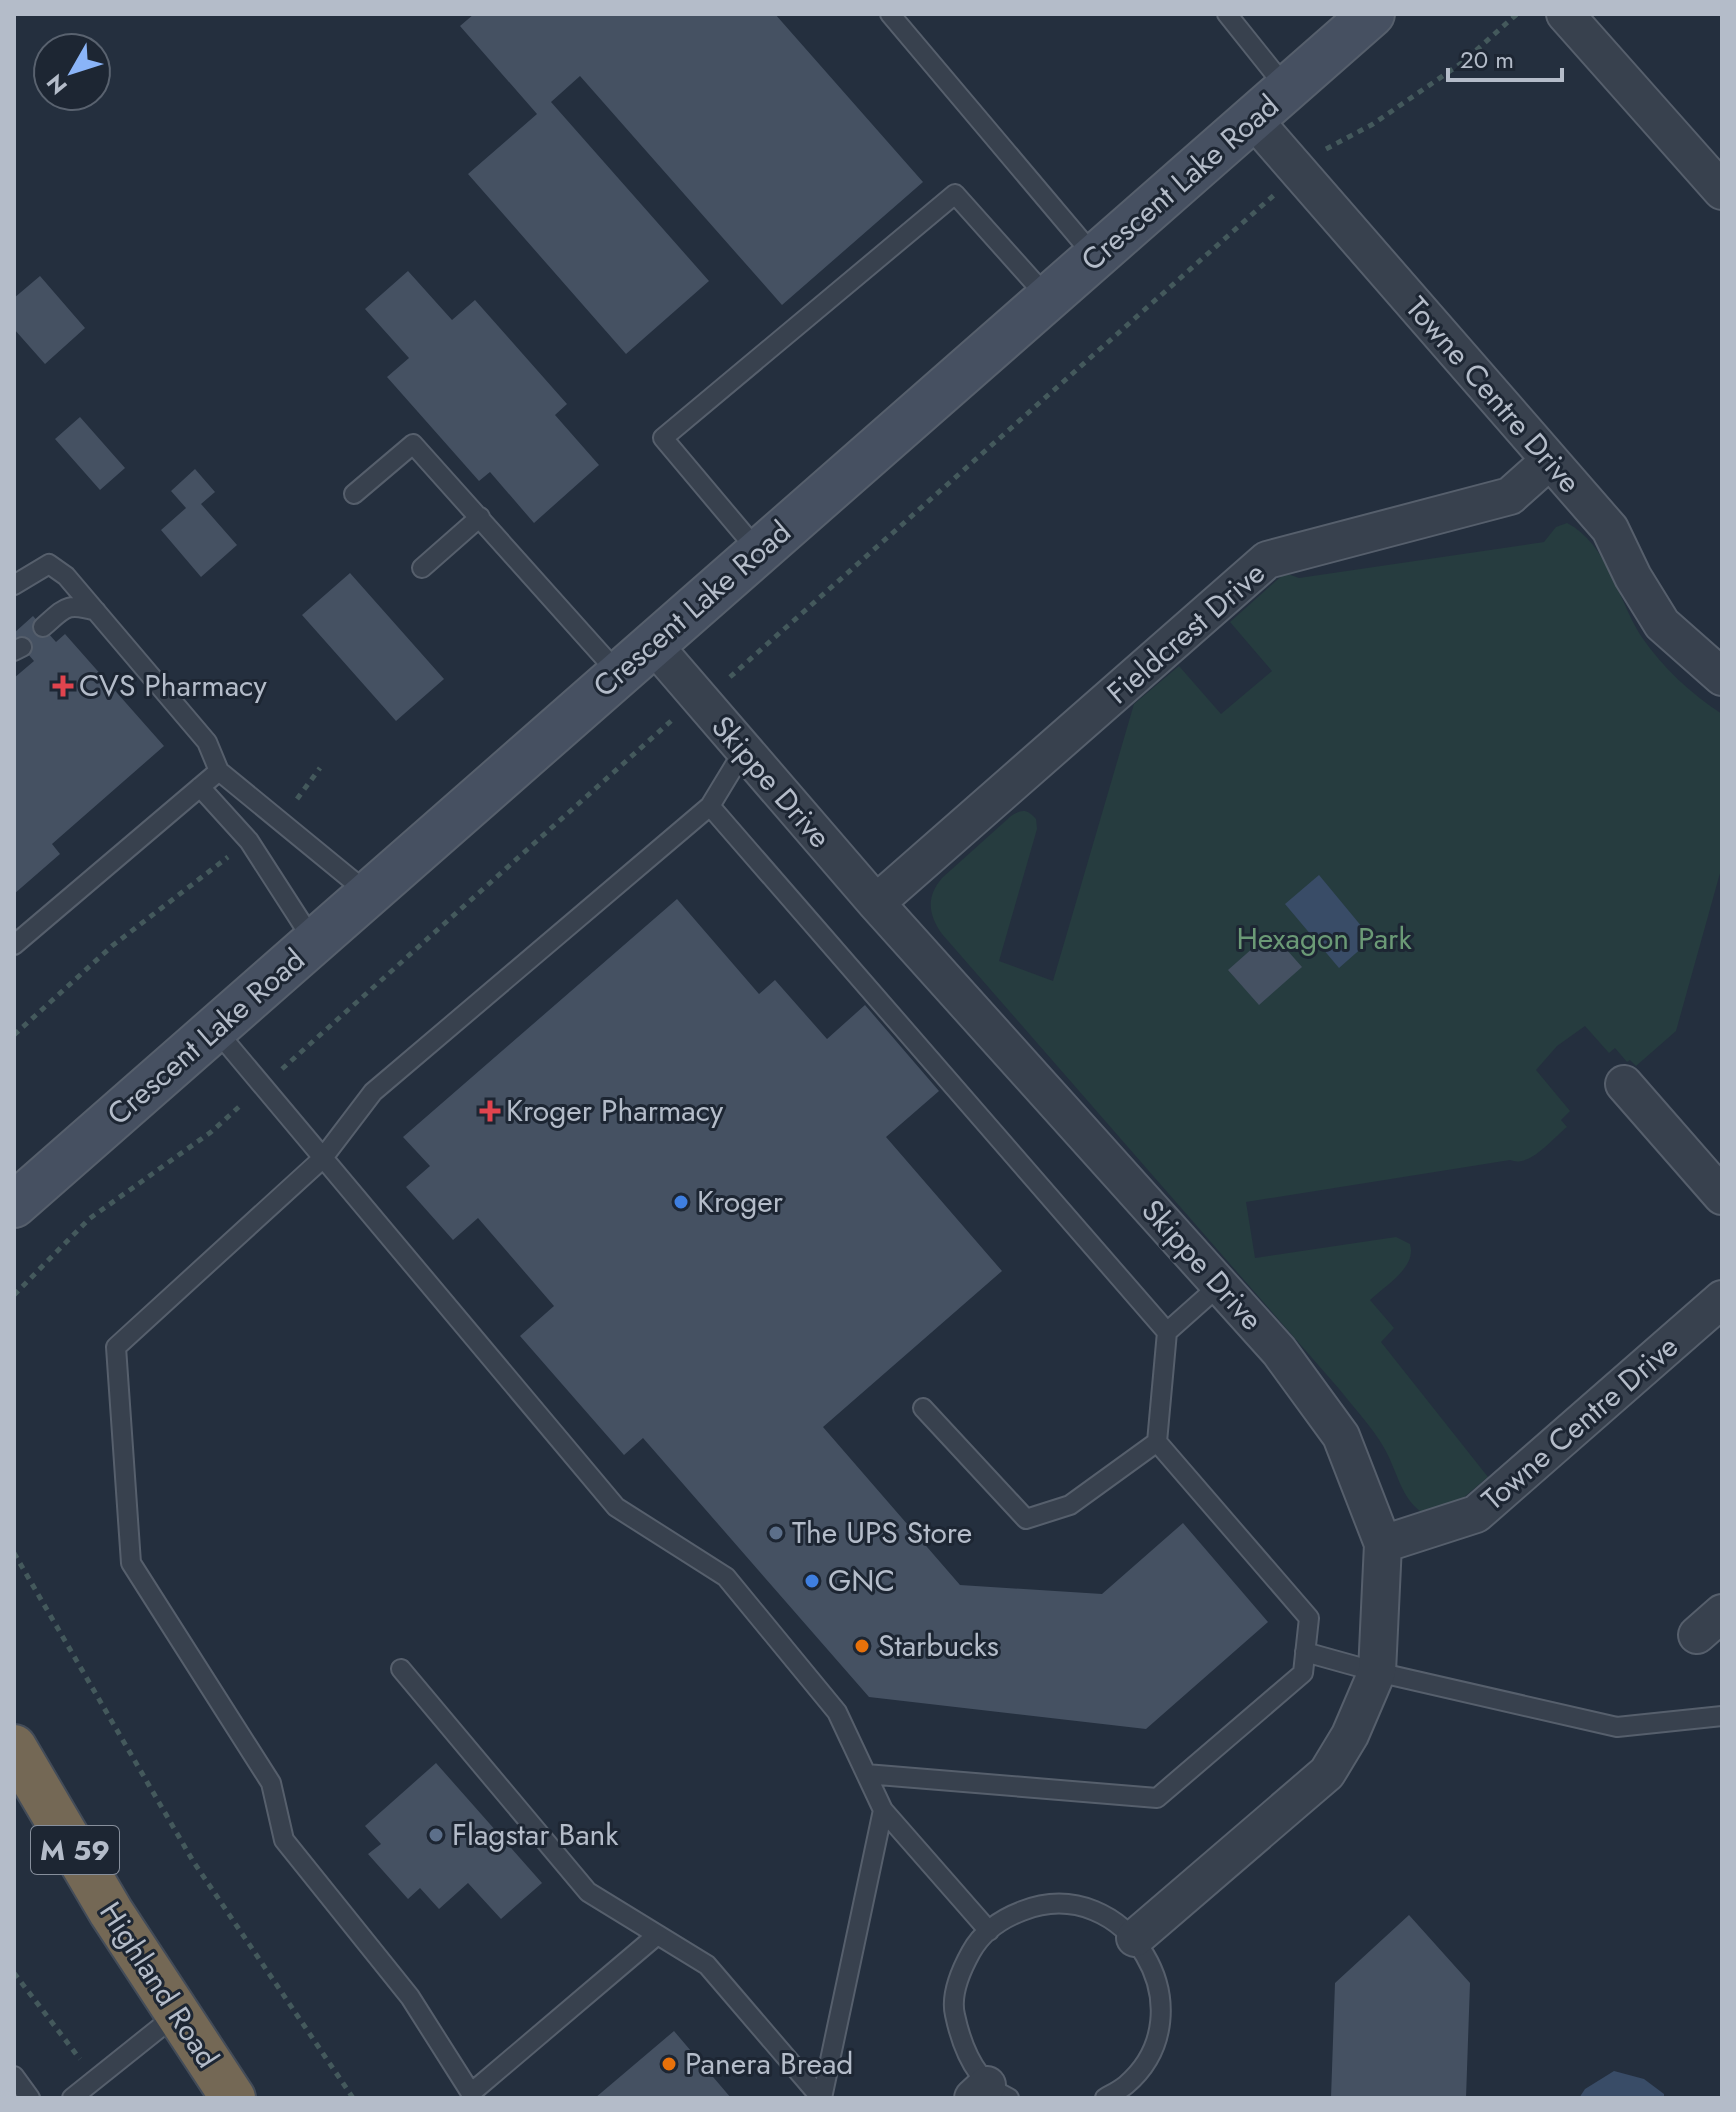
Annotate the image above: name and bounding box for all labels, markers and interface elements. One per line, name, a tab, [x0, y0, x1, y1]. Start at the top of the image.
north arrow	[32, 32, 112, 112]
scale bar	[1448, 32, 1562, 82]
text: 20 m	[1460, 42, 1514, 77]
text: N	[39, 68, 74, 101]
street label: Crescent Lake Road	[1071, 85, 1288, 281]
street label: Towne Centre Drive	[1396, 287, 1591, 502]
street label: Crescent Lake Road	[583, 511, 800, 707]
street label: Fieldcrest Drive	[1097, 552, 1274, 713]
place label: CVS Pharmacy	[79, 664, 267, 707]
marker: CVS Pharmacy	[54, 677, 72, 695]
street label: Skippe Drive	[702, 706, 841, 857]
park label: Hexagon Park	[1236, 917, 1412, 960]
street label: Crescent Lake Road	[97, 939, 314, 1135]
place label: Kroger Pharmacy	[506, 1089, 724, 1132]
marker: Kroger Pharmacy	[481, 1102, 499, 1120]
place label: Kroger	[697, 1180, 784, 1223]
street label: Skippe Drive	[1132, 1190, 1273, 1340]
marker: Kroger	[672, 1193, 690, 1211]
street label: Towne Centre Drive	[1472, 1325, 1687, 1520]
place label: The UPS Store	[792, 1511, 972, 1554]
marker: The UPS Store	[767, 1524, 785, 1542]
place label: GNC	[828, 1559, 895, 1602]
marker: GNC	[803, 1572, 821, 1590]
place label: Starbucks	[878, 1624, 999, 1667]
marker: Starbucks	[853, 1637, 871, 1655]
place label: Flagstar Bank	[452, 1813, 619, 1856]
road number: M 59	[31, 1826, 119, 1874]
marker: Flagstar Bank	[427, 1826, 445, 1844]
street label: Highland Road	[90, 1893, 229, 2076]
place label: Panera Bread	[685, 2042, 853, 2085]
marker: Panera Bread	[660, 2055, 678, 2073]

